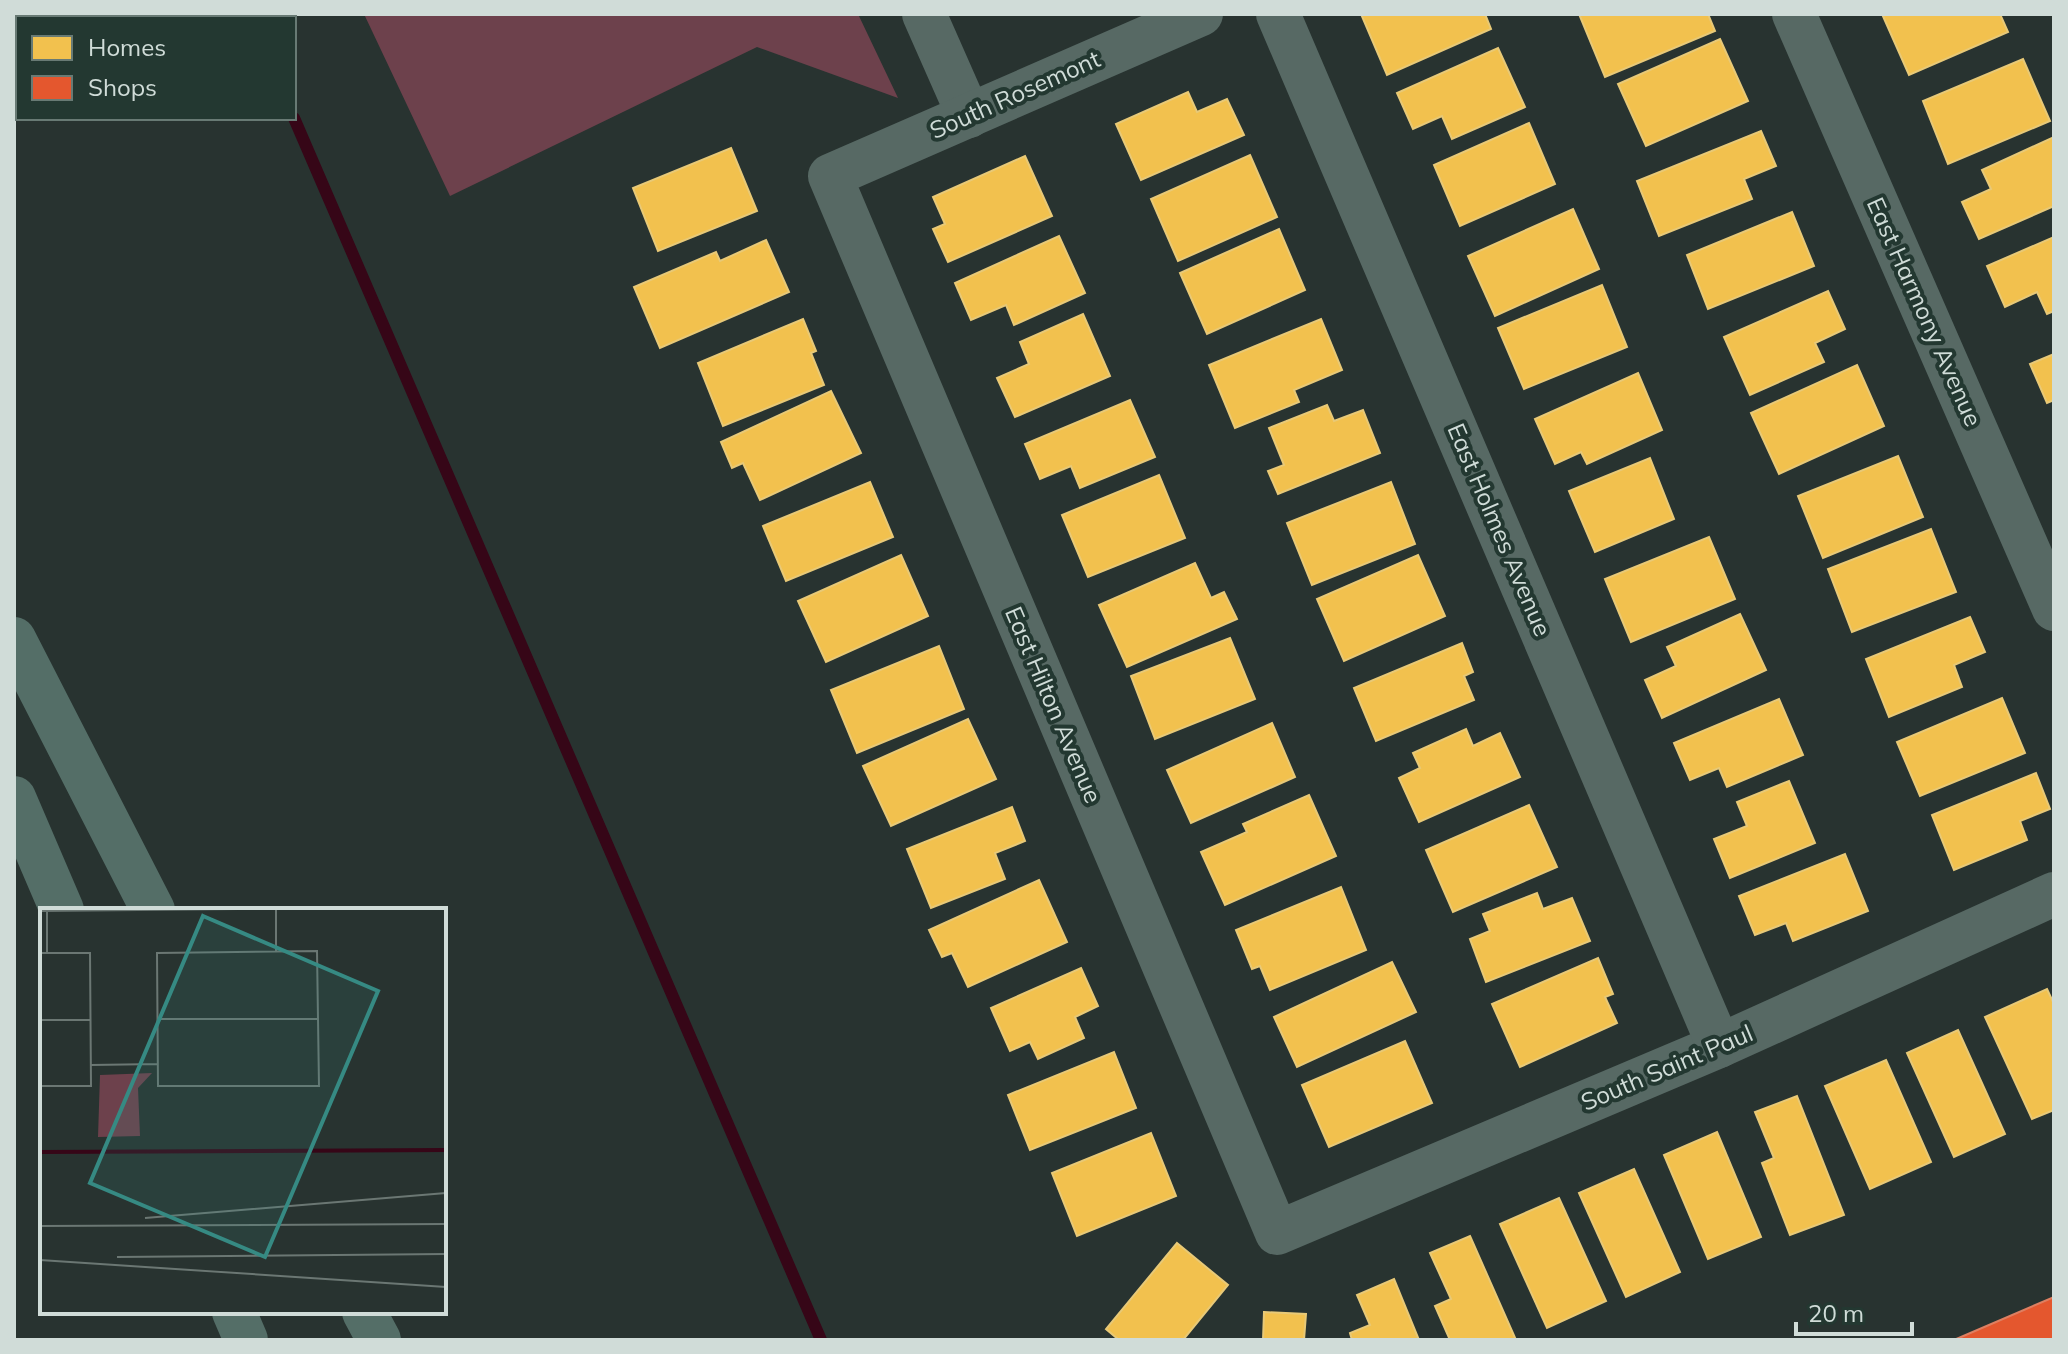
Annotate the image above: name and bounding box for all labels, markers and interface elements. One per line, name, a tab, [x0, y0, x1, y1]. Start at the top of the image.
legend	[16, 16, 296, 120]
text: Homes	[88, 32, 166, 62]
street label: South Rosemont	[925, 43, 1105, 145]
text: Shops	[88, 72, 157, 102]
street label: East Harmony Avenue	[1861, 192, 1989, 431]
street label: East Holmes Avenue	[1441, 419, 1558, 641]
street label: East Hilton Avenue	[999, 602, 1109, 807]
inset map	[40, 908, 446, 1314]
street label: South Saint Paul	[1576, 1017, 1757, 1117]
scale bar	[1796, 1286, 1912, 1336]
text: 20 m	[1808, 1298, 1864, 1328]

